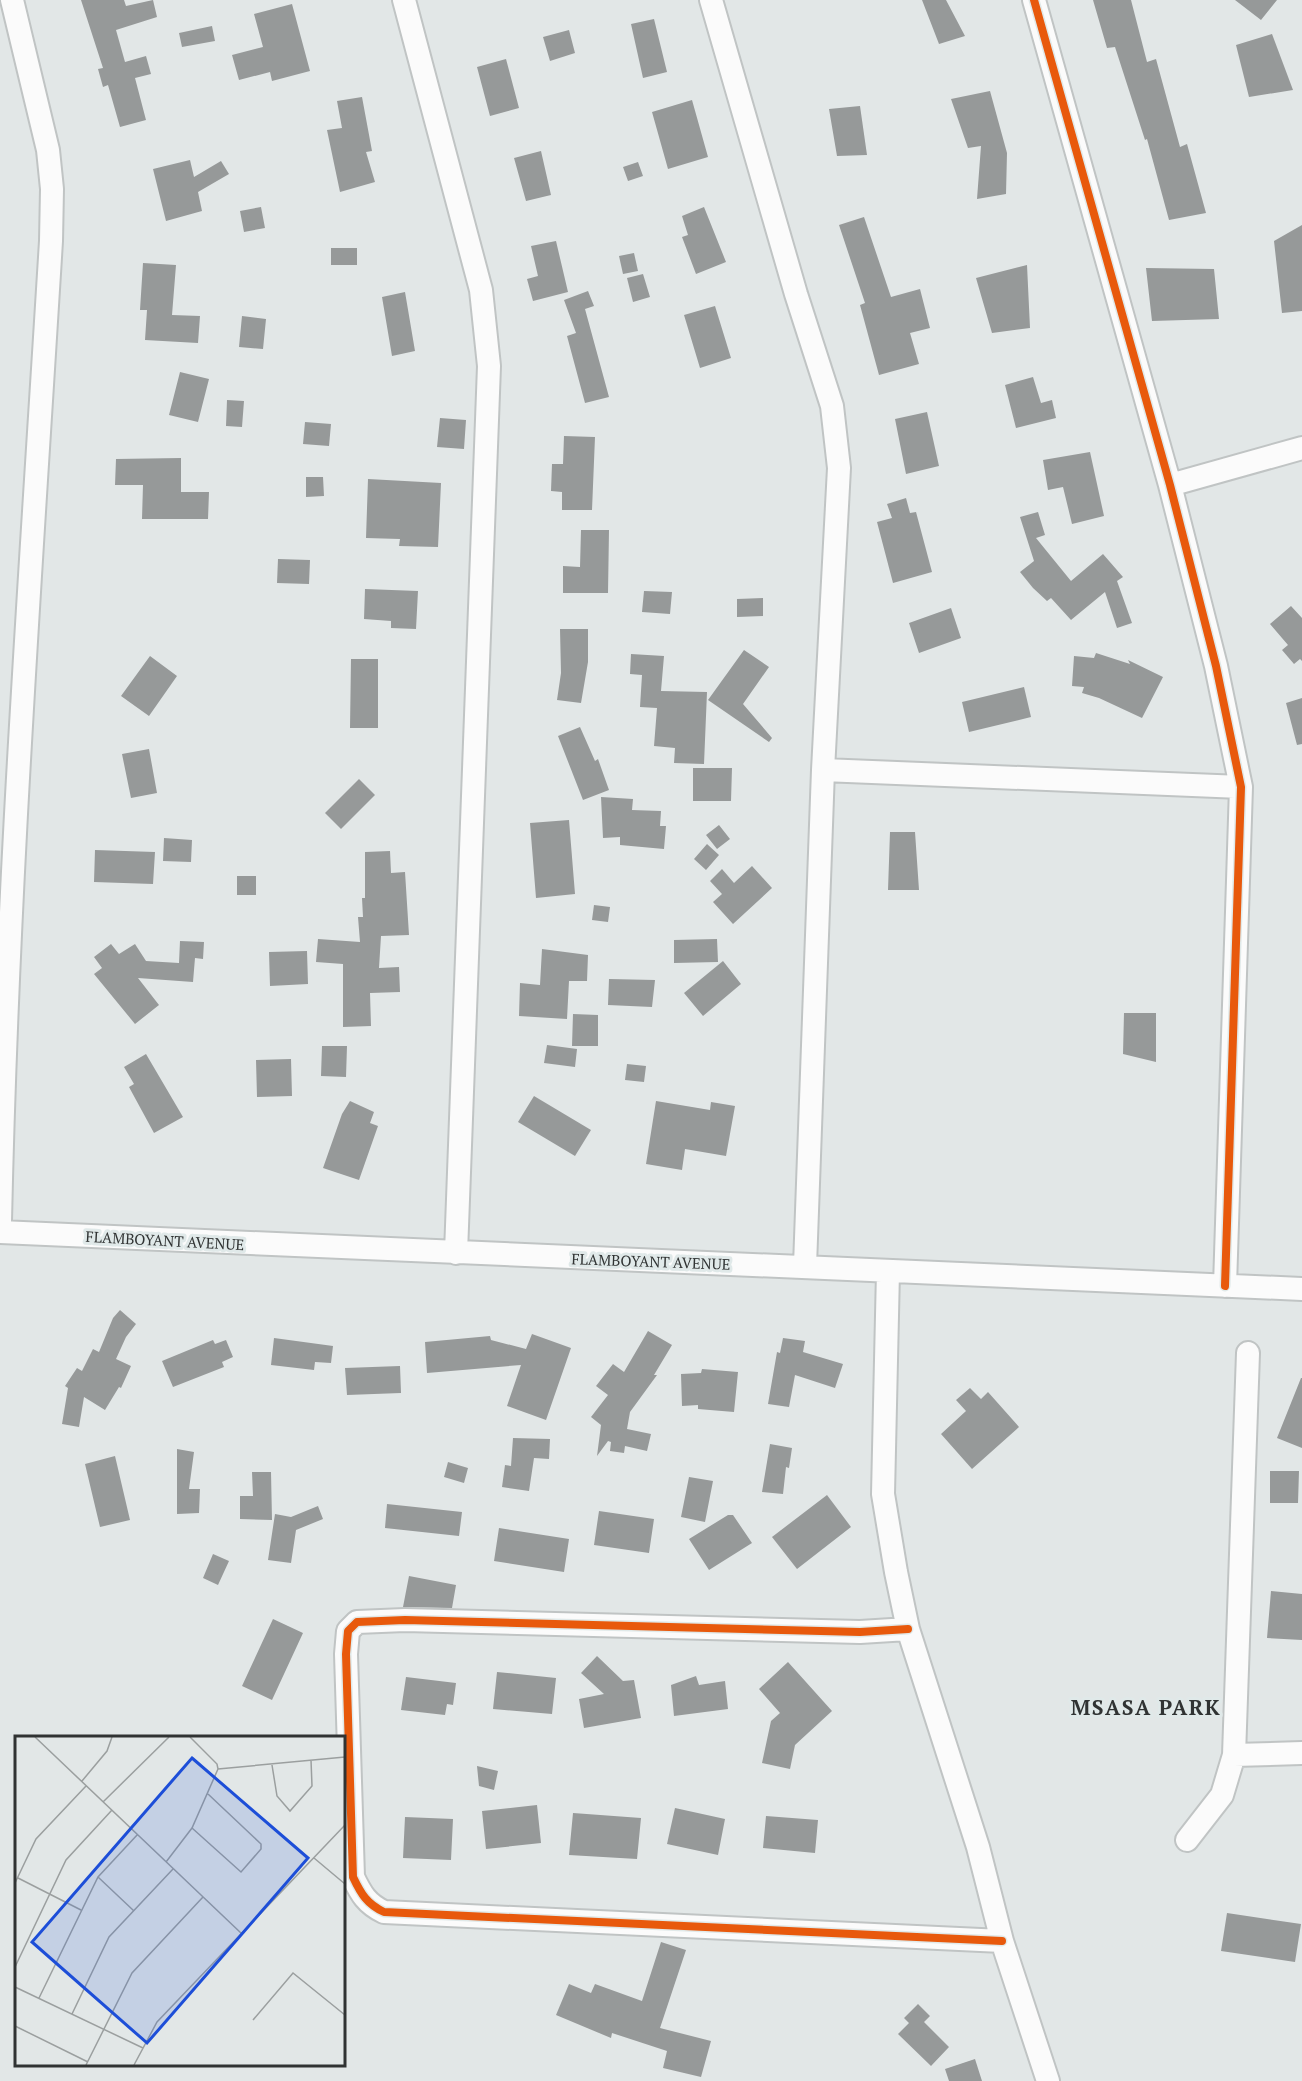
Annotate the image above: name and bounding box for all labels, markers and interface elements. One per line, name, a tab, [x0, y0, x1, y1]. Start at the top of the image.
street label: FLAMBOYANT AVENUE	[85, 1226, 245, 1254]
street label: FLAMBOYANT AVENUE	[571, 1248, 731, 1274]
district label: MSASA PARK	[1071, 1693, 1221, 1721]
inset map	[15, 1736, 345, 2066]

